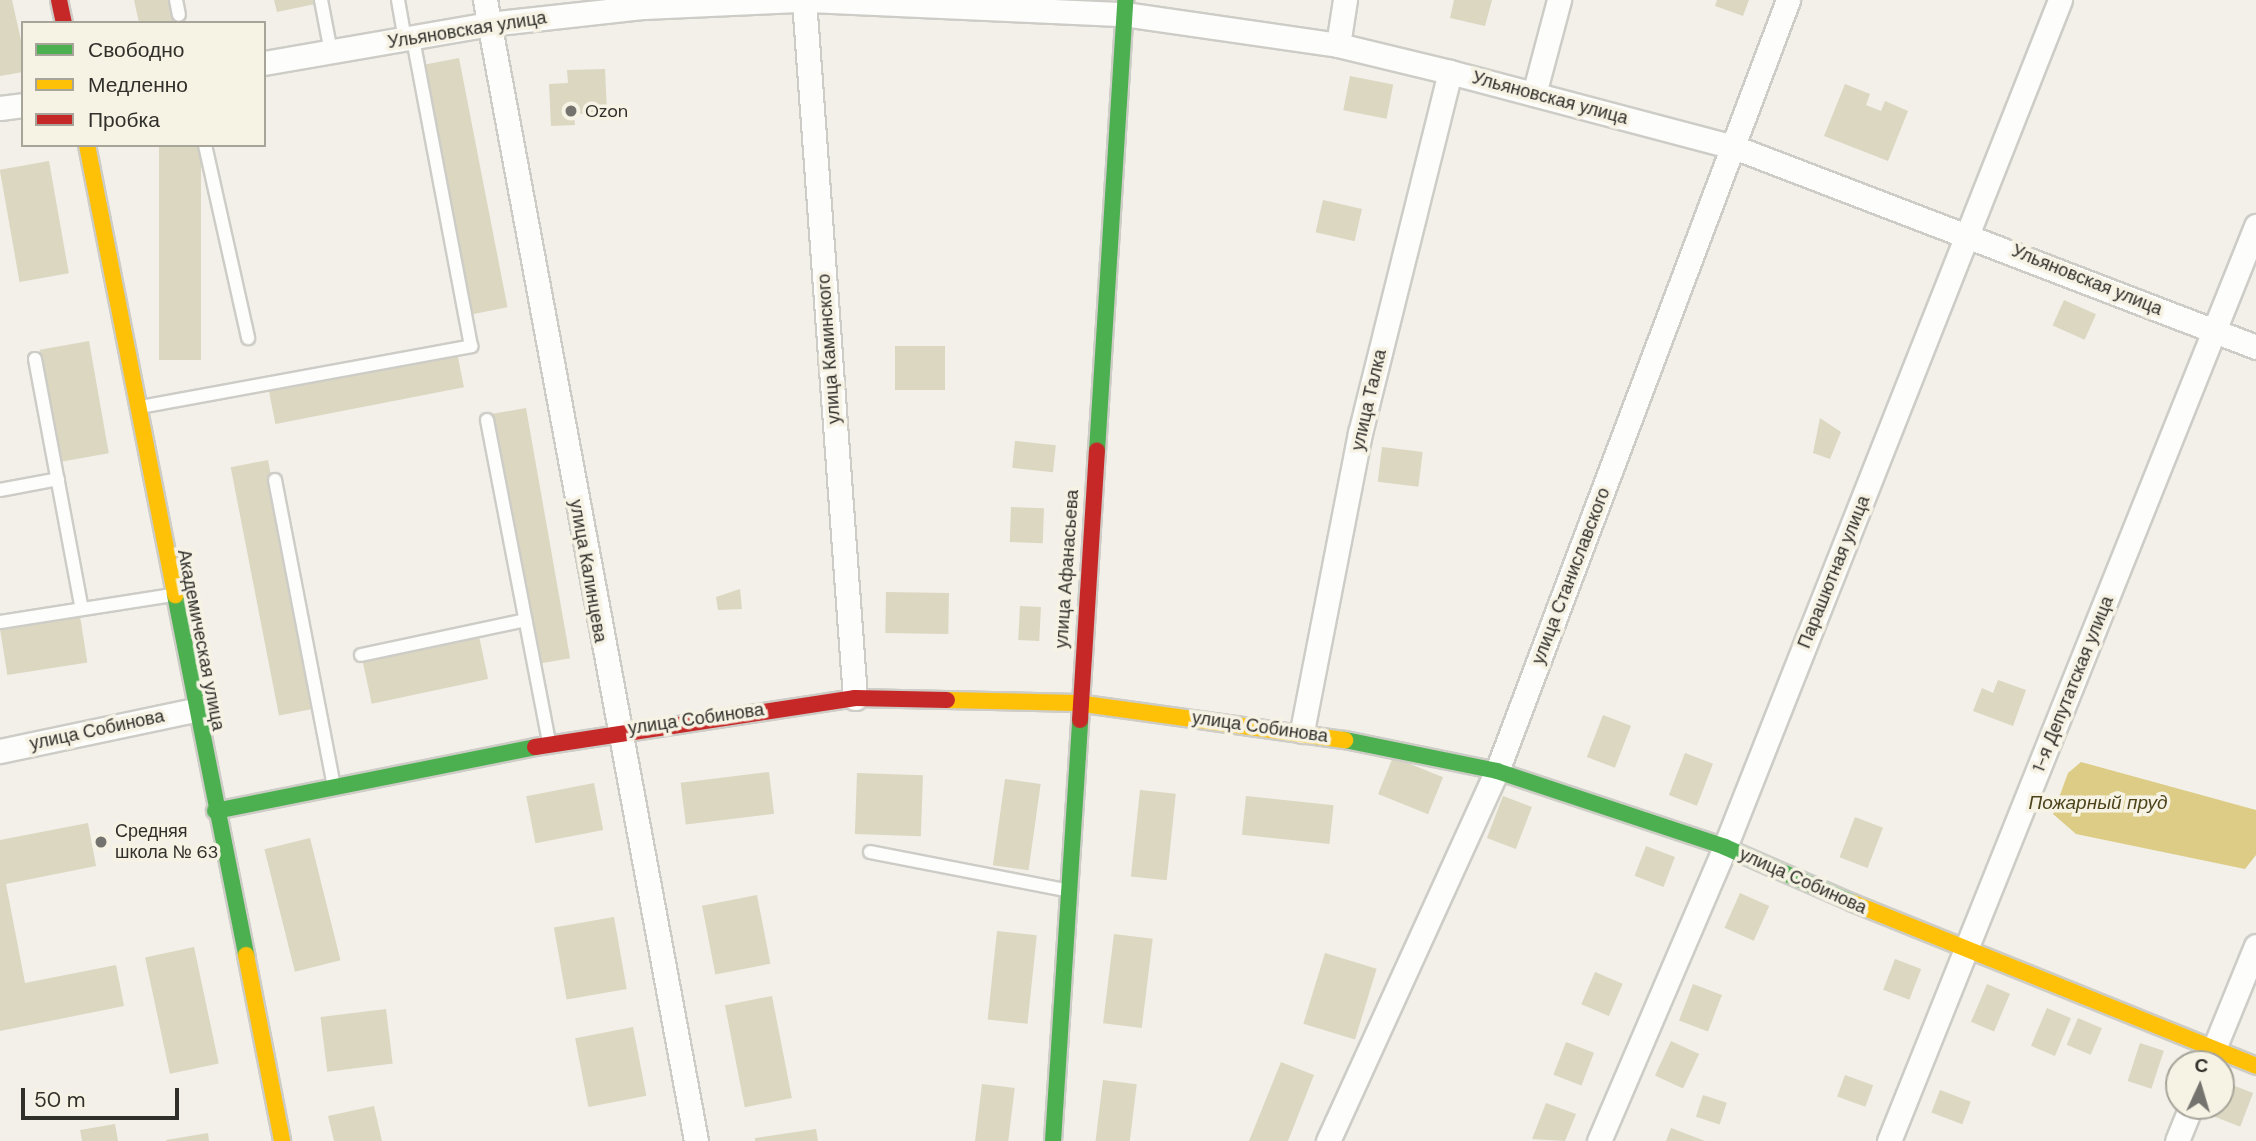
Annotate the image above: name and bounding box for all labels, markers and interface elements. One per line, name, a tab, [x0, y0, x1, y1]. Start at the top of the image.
street label: Ульяновская улица	[386, 7, 548, 53]
legend	[21, 21, 266, 147]
text: Свободно	[88, 36, 185, 64]
street label: Ульяновская улица	[1470, 67, 1630, 129]
text: Медленно	[88, 71, 188, 99]
place label: Ozon	[585, 100, 628, 122]
marker: Ozon	[563, 103, 579, 119]
text: Пробка	[88, 106, 160, 134]
street label: Ульяновская улица	[2009, 240, 2165, 320]
street label: улица Каминского	[813, 273, 845, 425]
street label: улица Талка	[1347, 347, 1391, 453]
street label: улица Станиславского	[1527, 485, 1615, 667]
street label: улица Афанасьева	[1051, 489, 1083, 649]
street label: Парашютная улица	[1794, 493, 1874, 651]
street label: улица Калинцева	[565, 498, 611, 644]
street label: Академическая улица	[173, 548, 229, 732]
street label: 1-я Депутатская улица	[2028, 593, 2118, 775]
street label: улица Собинова	[627, 699, 765, 739]
street label: улица Собинова	[28, 705, 166, 755]
street label: улица Собинова	[1191, 707, 1329, 747]
water label: Пожарный пруд	[2029, 792, 2167, 814]
place label: Средняя школа № 63	[115, 821, 218, 864]
marker: Средняя школа № 63	[93, 834, 109, 850]
street label: улица Собинова	[1736, 843, 1870, 919]
north arrow	[2165, 1050, 2235, 1120]
text: С	[2194, 1053, 2209, 1078]
scale bar	[24, 1074, 182, 1118]
text: 50 m	[34, 1086, 85, 1114]

